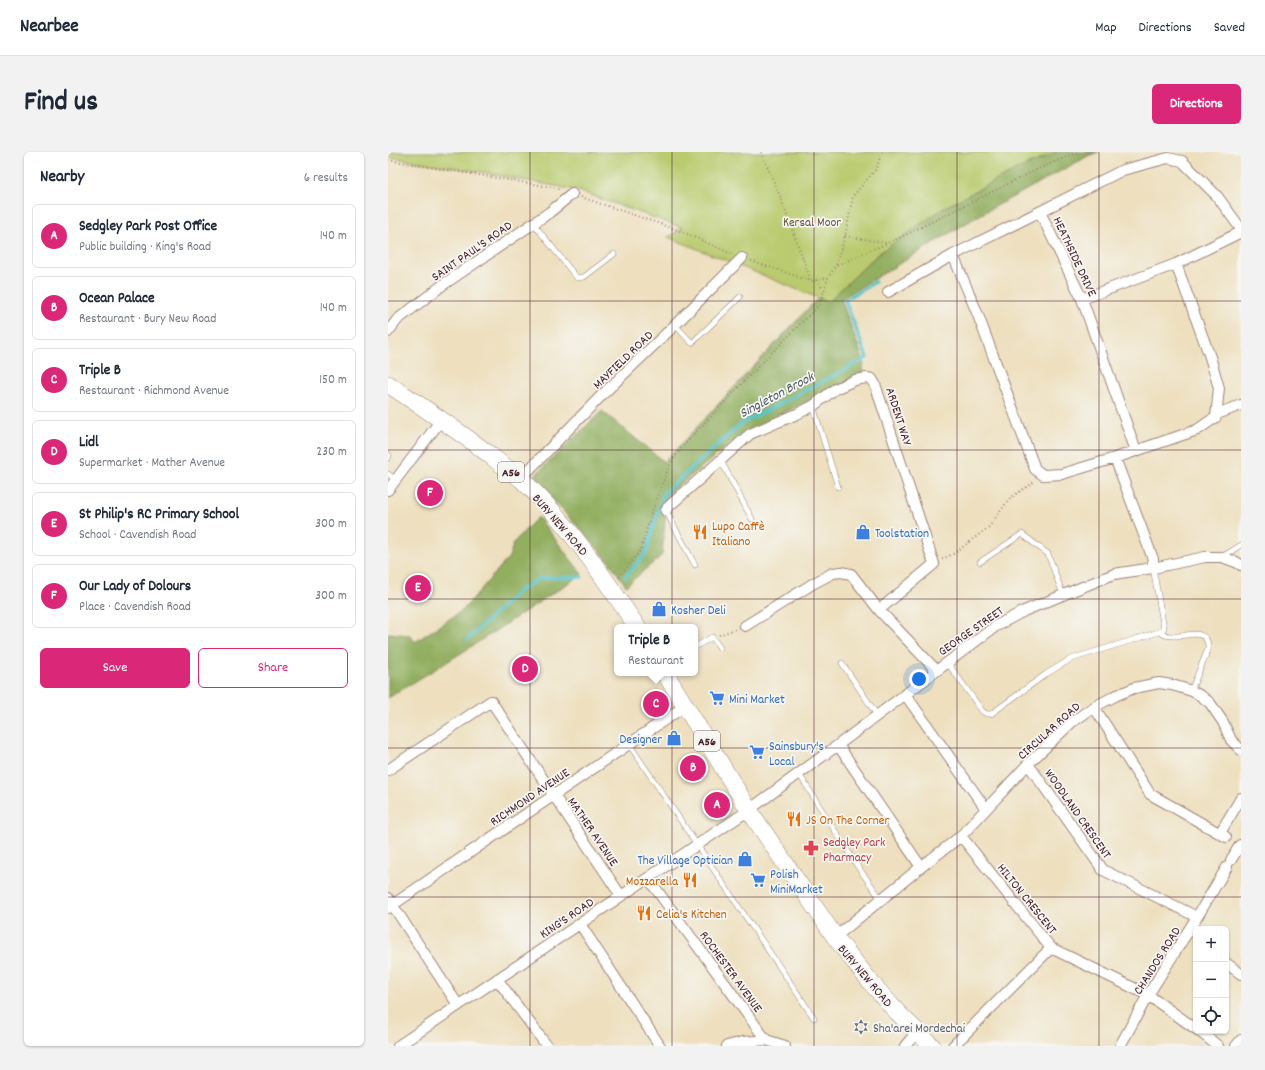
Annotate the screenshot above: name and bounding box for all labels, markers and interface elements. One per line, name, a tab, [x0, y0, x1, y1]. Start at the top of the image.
text: Nearbee	[20, 14, 79, 41]
text: Map	[1095, 18, 1117, 38]
text: Directions	[1139, 18, 1192, 38]
text: Saved	[1214, 18, 1245, 38]
text: Find us	[24, 84, 98, 124]
button: Directions	[1152, 84, 1241, 124]
text: Nearby	[40, 166, 84, 190]
text: 6 results	[304, 169, 348, 188]
park label: Kersal Moor	[783, 214, 841, 233]
street label: HEATHSIDE DRIVE	[1047, 214, 1101, 300]
text: Sedgley Park Post Office	[79, 216, 217, 238]
street label: SAINT PAUL'S ROAD	[428, 217, 517, 287]
text: A	[50, 227, 58, 246]
text: 140 m	[320, 227, 347, 246]
text: Public building · King's Road	[79, 238, 211, 257]
text: Ocean Palace	[79, 288, 155, 310]
text: B	[51, 299, 57, 318]
text: 140 m	[320, 299, 347, 318]
text: Restaurant · Bury New Road	[79, 310, 216, 329]
street label: MAYFIELD ROAD	[589, 327, 659, 395]
text: Triple B	[79, 360, 121, 382]
water label: Singleton Brook	[736, 367, 819, 424]
text: C	[51, 371, 57, 390]
text: 150 m	[319, 371, 347, 390]
text: Restaurant · Richmond Avenue	[79, 382, 229, 401]
street label: ARDENT WAY	[879, 385, 916, 449]
text: Lidl	[79, 432, 99, 454]
text: D	[51, 443, 57, 462]
text: 230 m	[317, 443, 347, 462]
text: Supermarket · Mather Avenue	[79, 454, 225, 473]
road number: A56	[498, 462, 524, 482]
pin: F	[417, 478, 443, 508]
street label: BURY NEW ROAD	[527, 490, 592, 561]
text: St Philip's RC Primary School	[79, 504, 239, 526]
text: E	[51, 515, 57, 534]
text: 300 m	[315, 515, 347, 534]
place label: Lupo Caffè Italiano	[712, 518, 765, 552]
restaurant icon: Lupo Caffè Italiano	[691, 523, 709, 541]
shop icon: Toolstation	[854, 523, 872, 541]
place label: Toolstation	[875, 525, 929, 544]
text: School · Cavendish Road	[79, 526, 196, 545]
pin: E	[405, 573, 431, 603]
text: Our Lady of Dolours	[79, 576, 191, 598]
text: F	[51, 587, 57, 606]
text: 300 m	[315, 587, 347, 606]
text: Place · Cavendish Road	[79, 598, 191, 617]
shop icon: Kosher Deli	[650, 600, 668, 618]
place label: Kosher Deli	[671, 602, 726, 621]
street label: GEORGE STREET	[935, 602, 1008, 662]
popup	[614, 624, 698, 676]
text: Triple B	[628, 630, 670, 652]
button: Save	[40, 648, 190, 688]
button: Share	[198, 648, 348, 688]
text: Restaurant	[628, 652, 684, 671]
pin: D	[512, 654, 538, 684]
your location	[909, 669, 929, 689]
pin: C	[643, 689, 669, 719]
supermarket icon: Mini Market	[708, 689, 726, 707]
place label: Mini Market	[729, 691, 785, 710]
street label: CIRCULAR ROAD	[1014, 698, 1086, 765]
shop icon: Designer	[665, 729, 683, 747]
place label: Designer	[619, 731, 662, 750]
road number: A56	[694, 731, 720, 751]
place label: Sainsbury's Local	[769, 738, 824, 772]
supermarket icon: Sainsbury's Local	[748, 743, 766, 761]
pin: B	[680, 753, 706, 783]
street label: RICHMOND AVENUE	[487, 764, 574, 832]
street label: WOODLAND CRESCENT	[1039, 766, 1115, 863]
pin: A	[704, 790, 730, 820]
street label: MATHER AVENUE	[562, 794, 622, 871]
restaurant icon: JS On The Corner	[785, 810, 803, 828]
place label: JS On The Corner	[806, 812, 889, 831]
place label: Sedgley Park Pharmacy	[823, 834, 885, 868]
pharmacy icon: Sedgley Park Pharmacy	[802, 839, 820, 857]
shop icon: The Village Optician	[736, 850, 754, 868]
place label: The Village Optician	[638, 852, 733, 871]
street label: HILTON CRESCENT	[991, 860, 1061, 939]
place label: Polish MiniMarket	[770, 866, 823, 900]
restaurant icon: Mozzarella	[681, 871, 699, 889]
supermarket icon: Polish MiniMarket	[749, 871, 767, 889]
place label: Mozzarella	[626, 873, 679, 892]
street label: KING'S ROAD	[536, 894, 599, 944]
restaurant icon: Celia's Kitchen	[635, 904, 653, 922]
place label: Celia's Kitchen	[656, 906, 727, 925]
street label: CHANDOS ROAD	[1130, 923, 1187, 999]
map controls	[1193, 926, 1229, 1034]
button: +	[1193, 926, 1229, 962]
street label: ROCHESTER AVENUE	[694, 928, 766, 1017]
street label: BURY NEW ROAD	[832, 941, 896, 1012]
button: −	[1193, 962, 1229, 998]
button: locate	[1193, 998, 1229, 1034]
synagogue icon: Sha'arei Mordechai	[852, 1018, 870, 1036]
place label: Sha'arei Mordechai	[873, 1020, 966, 1039]

